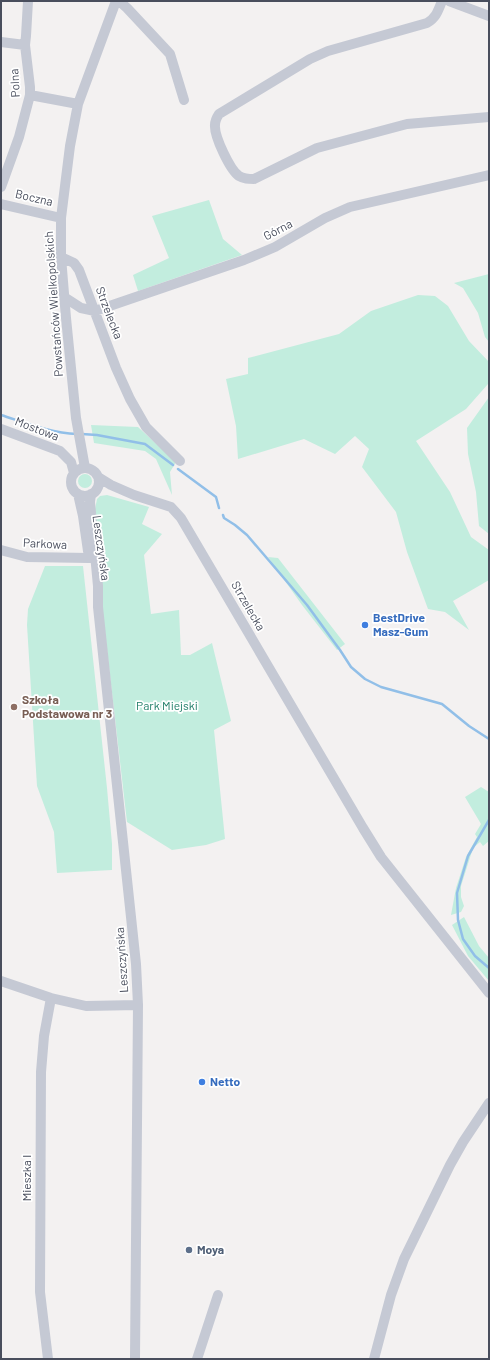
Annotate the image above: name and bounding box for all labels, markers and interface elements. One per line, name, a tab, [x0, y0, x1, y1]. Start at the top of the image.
street label: Polna	[6, 68, 22, 98]
street label: Boczna	[14, 186, 54, 208]
street label: Górna	[261, 216, 294, 243]
street label: Powstańców Wielkopolskich	[41, 231, 65, 377]
street label: Strzelecka	[94, 284, 126, 341]
street label: Mostowa	[13, 413, 61, 443]
street label: Leszczyńska	[90, 514, 113, 581]
street label: Parkowa	[23, 535, 68, 551]
street label: Strzelecka	[229, 578, 269, 633]
place label: BestDrive Masz-Gum	[373, 610, 428, 638]
marker: BestDrive Masz-Gum	[360, 620, 370, 630]
place label: Szkoła Podstawowa nr 3	[22, 692, 112, 720]
park label: Park Miejski	[136, 698, 198, 712]
marker: Szkoła Podstawowa nr 3	[9, 702, 19, 712]
street label: Leszczyńska	[112, 927, 130, 993]
place label: Netto	[210, 1074, 240, 1088]
marker: Netto	[197, 1077, 207, 1087]
street label: Mieszka I	[19, 1155, 33, 1201]
place label: Moya	[197, 1242, 224, 1256]
marker: Moya	[184, 1245, 194, 1255]

